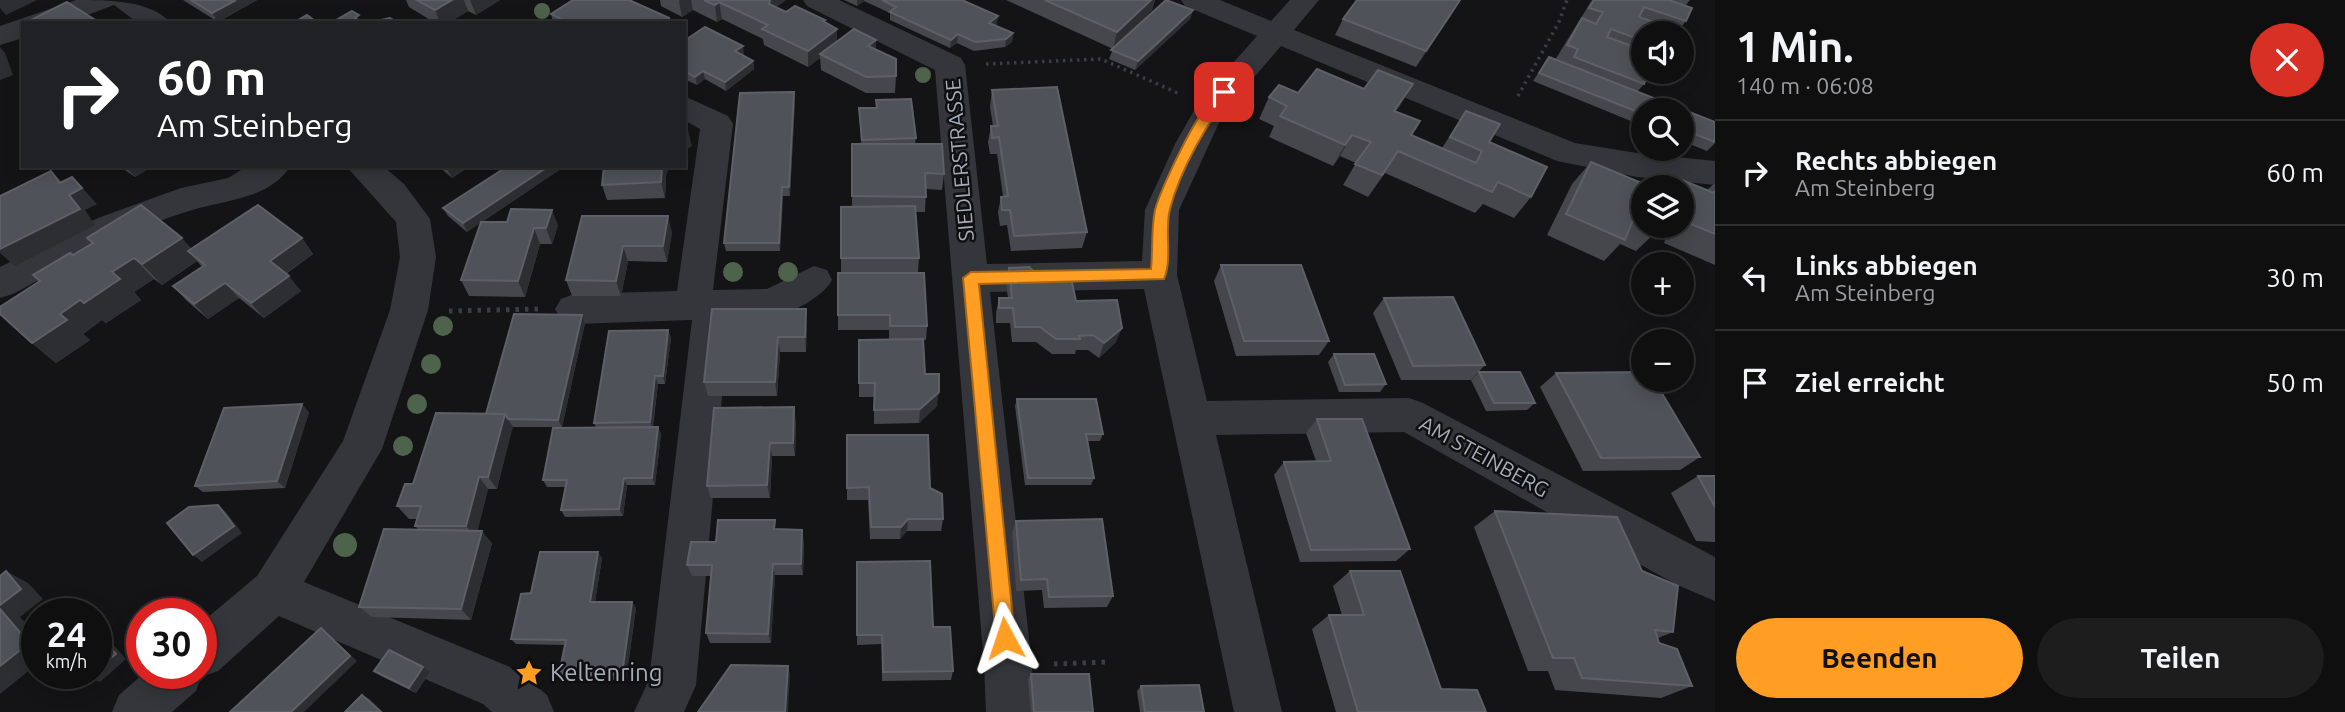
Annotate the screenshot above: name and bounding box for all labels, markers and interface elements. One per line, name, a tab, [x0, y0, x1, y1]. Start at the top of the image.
map controls	[1631, 21, 1694, 392]
button: sound	[1631, 21, 1694, 84]
text: 1 Min.	[1736, 23, 1854, 70]
button: close	[2250, 23, 2324, 97]
icon: right	[42, 49, 133, 140]
text: 60 m	[157, 49, 266, 104]
pin	[1194, 62, 1254, 122]
icon: arrive	[1205, 73, 1243, 111]
text: 140 m · 06:08	[1736, 73, 1874, 98]
street label: SIEDLERSTRASSE	[940, 78, 978, 242]
button: search	[1631, 98, 1694, 161]
text: Am Steinberg	[157, 107, 353, 143]
text: Rechts abbiegen	[1795, 146, 1997, 175]
icon: right	[1736, 154, 1774, 192]
text: 60 m	[2266, 158, 2324, 187]
button: layers	[1631, 175, 1694, 238]
text: Am Steinberg	[1795, 175, 1936, 200]
text: Links abbiegen	[1795, 251, 1978, 280]
button: +	[1631, 252, 1694, 315]
icon: left	[1736, 259, 1774, 297]
text: 30 m	[2266, 263, 2324, 292]
text: Am Steinberg	[1795, 280, 1936, 305]
button: −	[1631, 329, 1694, 392]
icon: arrive	[1736, 364, 1774, 402]
text: Ziel erreicht	[1795, 368, 1945, 397]
text: 50 m	[2266, 368, 2324, 397]
street label: AM STEINBERG	[1416, 411, 1553, 501]
speed limit sign: 30	[126, 598, 217, 689]
position arrow	[968, 601, 1042, 675]
text: 24	[47, 614, 86, 654]
button: Beenden	[1736, 618, 2023, 698]
button: Teilen	[2037, 618, 2324, 698]
text: km/h	[46, 651, 87, 671]
place icon: Keltenring	[514, 658, 544, 688]
place label: Keltenring	[550, 659, 663, 686]

